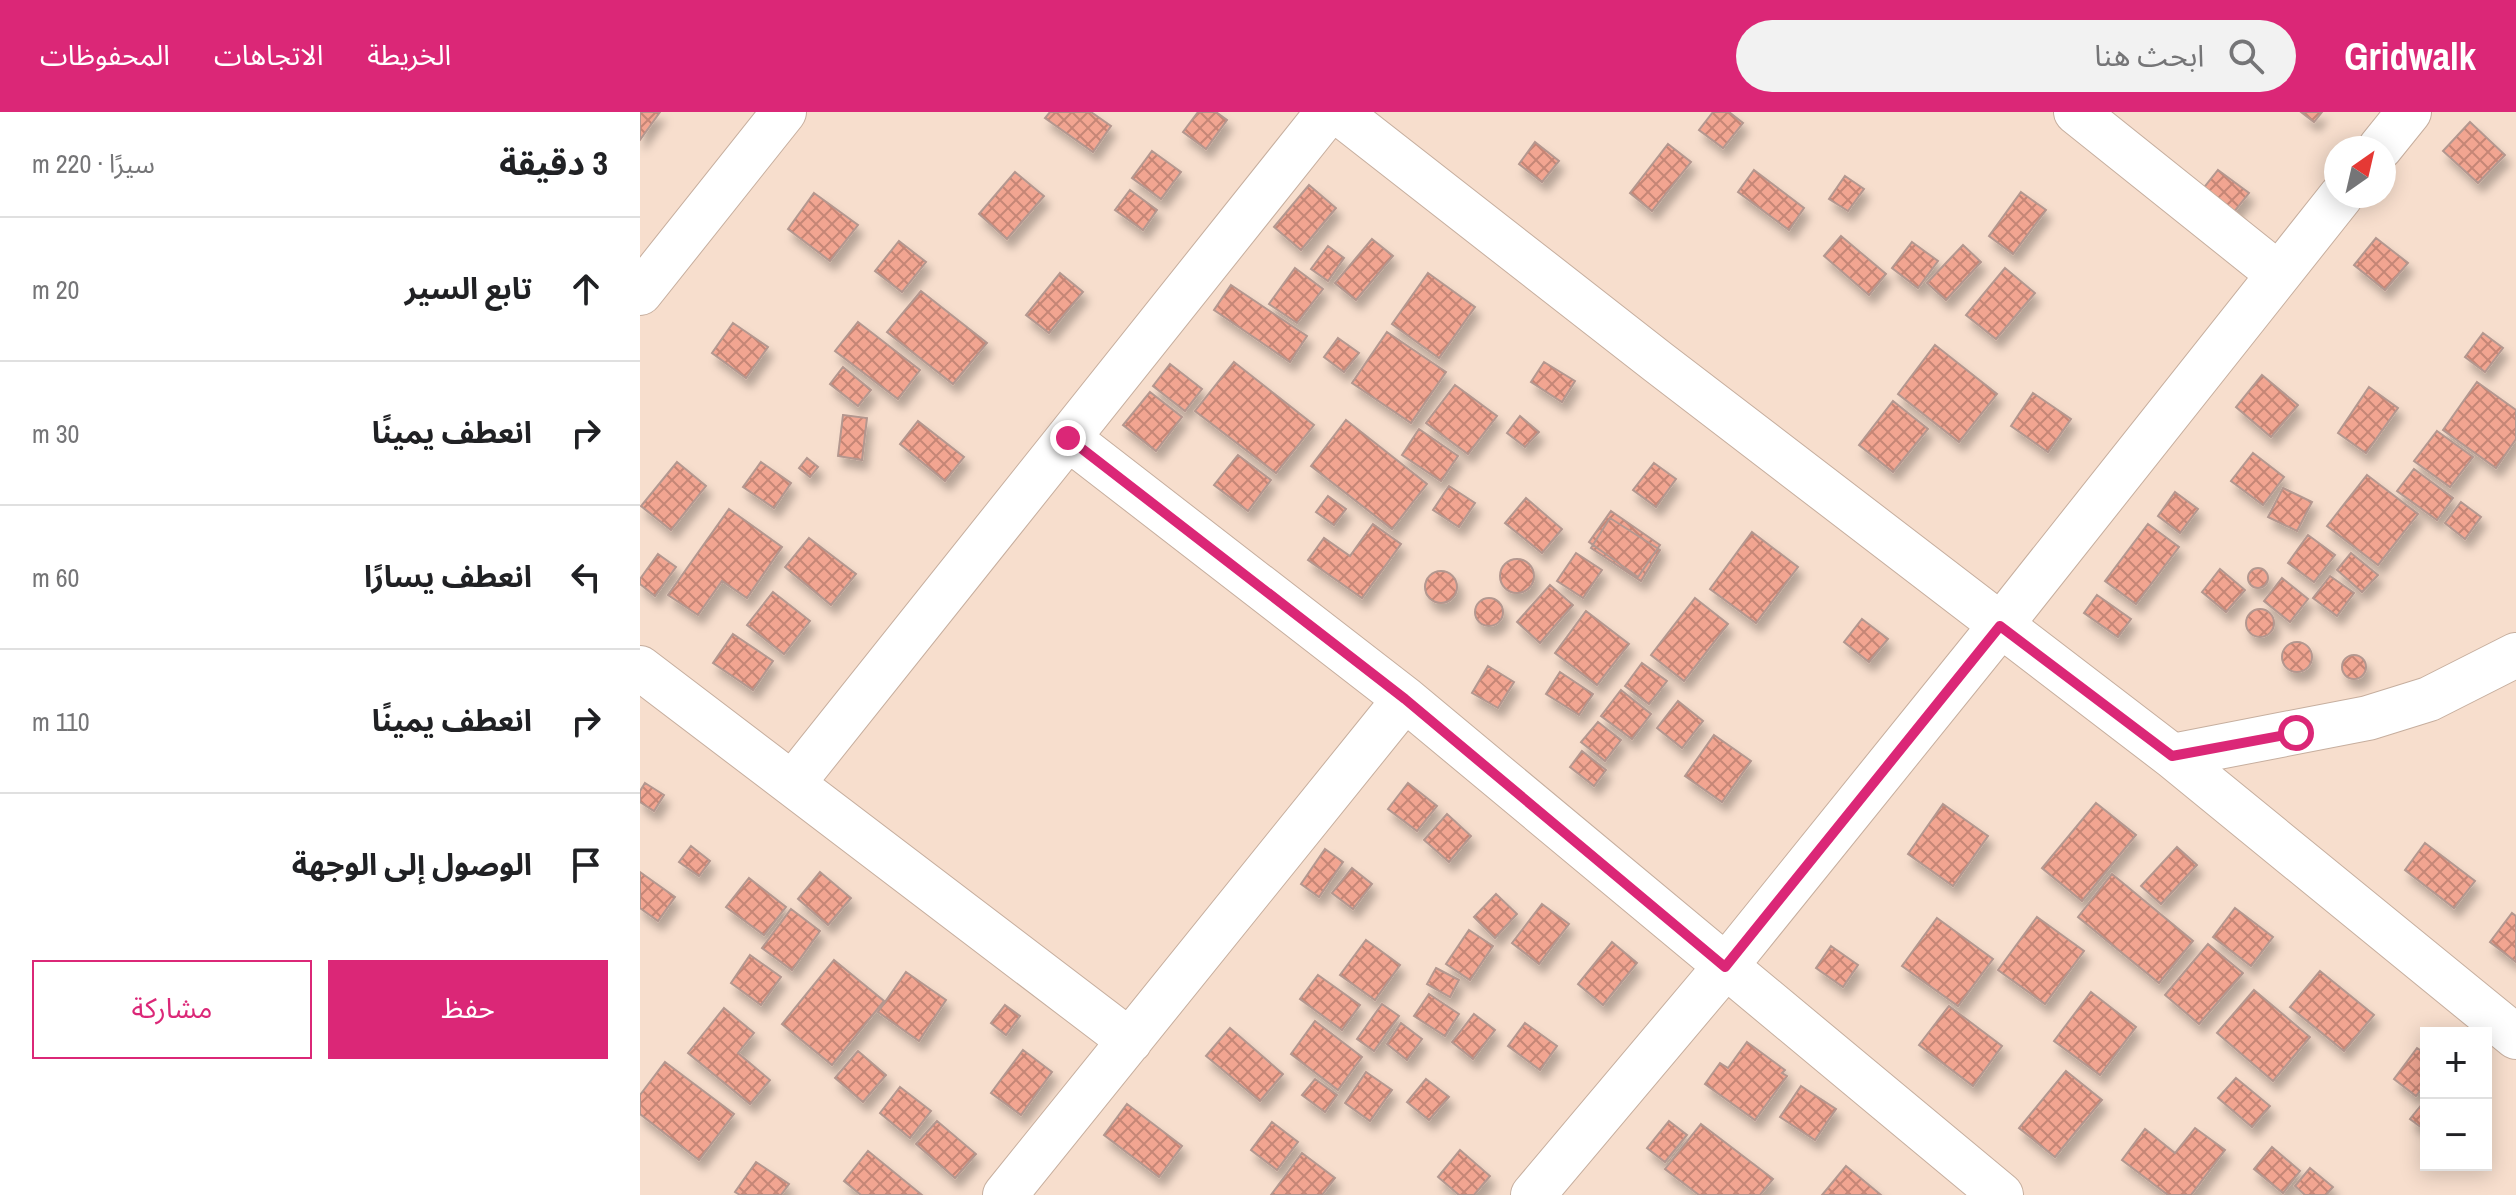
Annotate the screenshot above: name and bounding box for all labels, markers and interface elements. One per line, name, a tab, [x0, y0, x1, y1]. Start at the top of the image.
search box	[1736, 20, 2296, 92]
text: Gridwalk	[2344, 31, 2476, 82]
icon: search	[2224, 34, 2268, 78]
text: ابحث هنا	[2094, 35, 2204, 75]
text: المحفوظات	[40, 36, 170, 74]
text: الاتجاهات	[214, 36, 323, 74]
text: الخريطة	[367, 36, 451, 74]
north arrow	[2324, 136, 2396, 208]
text: 3 دقيقة	[499, 140, 608, 186]
text: سيرًا · 220 m	[32, 146, 155, 181]
icon: ahead	[564, 267, 608, 311]
text: تابع السير	[405, 268, 532, 308]
text: 20 m	[32, 272, 79, 307]
icon: right	[564, 411, 608, 455]
text: انعطف يمينًا	[372, 412, 532, 452]
text: 30 m	[32, 416, 79, 451]
route end	[1050, 420, 1086, 456]
icon: left	[564, 555, 608, 599]
text: انعطف يسارًا	[364, 556, 532, 596]
text: 60 m	[32, 560, 79, 595]
icon: right	[564, 699, 608, 743]
text: انعطف يمينًا	[372, 700, 532, 740]
text: 110 m	[32, 704, 90, 739]
route start	[2278, 715, 2314, 751]
icon: arrive	[564, 843, 608, 887]
text: الوصول إلى الوجهة	[292, 844, 532, 884]
button: مشاركة	[32, 960, 312, 1059]
button: حفظ	[328, 960, 608, 1059]
map controls	[2420, 1027, 2492, 1171]
button: +	[2420, 1027, 2492, 1099]
button: −	[2420, 1099, 2492, 1171]

